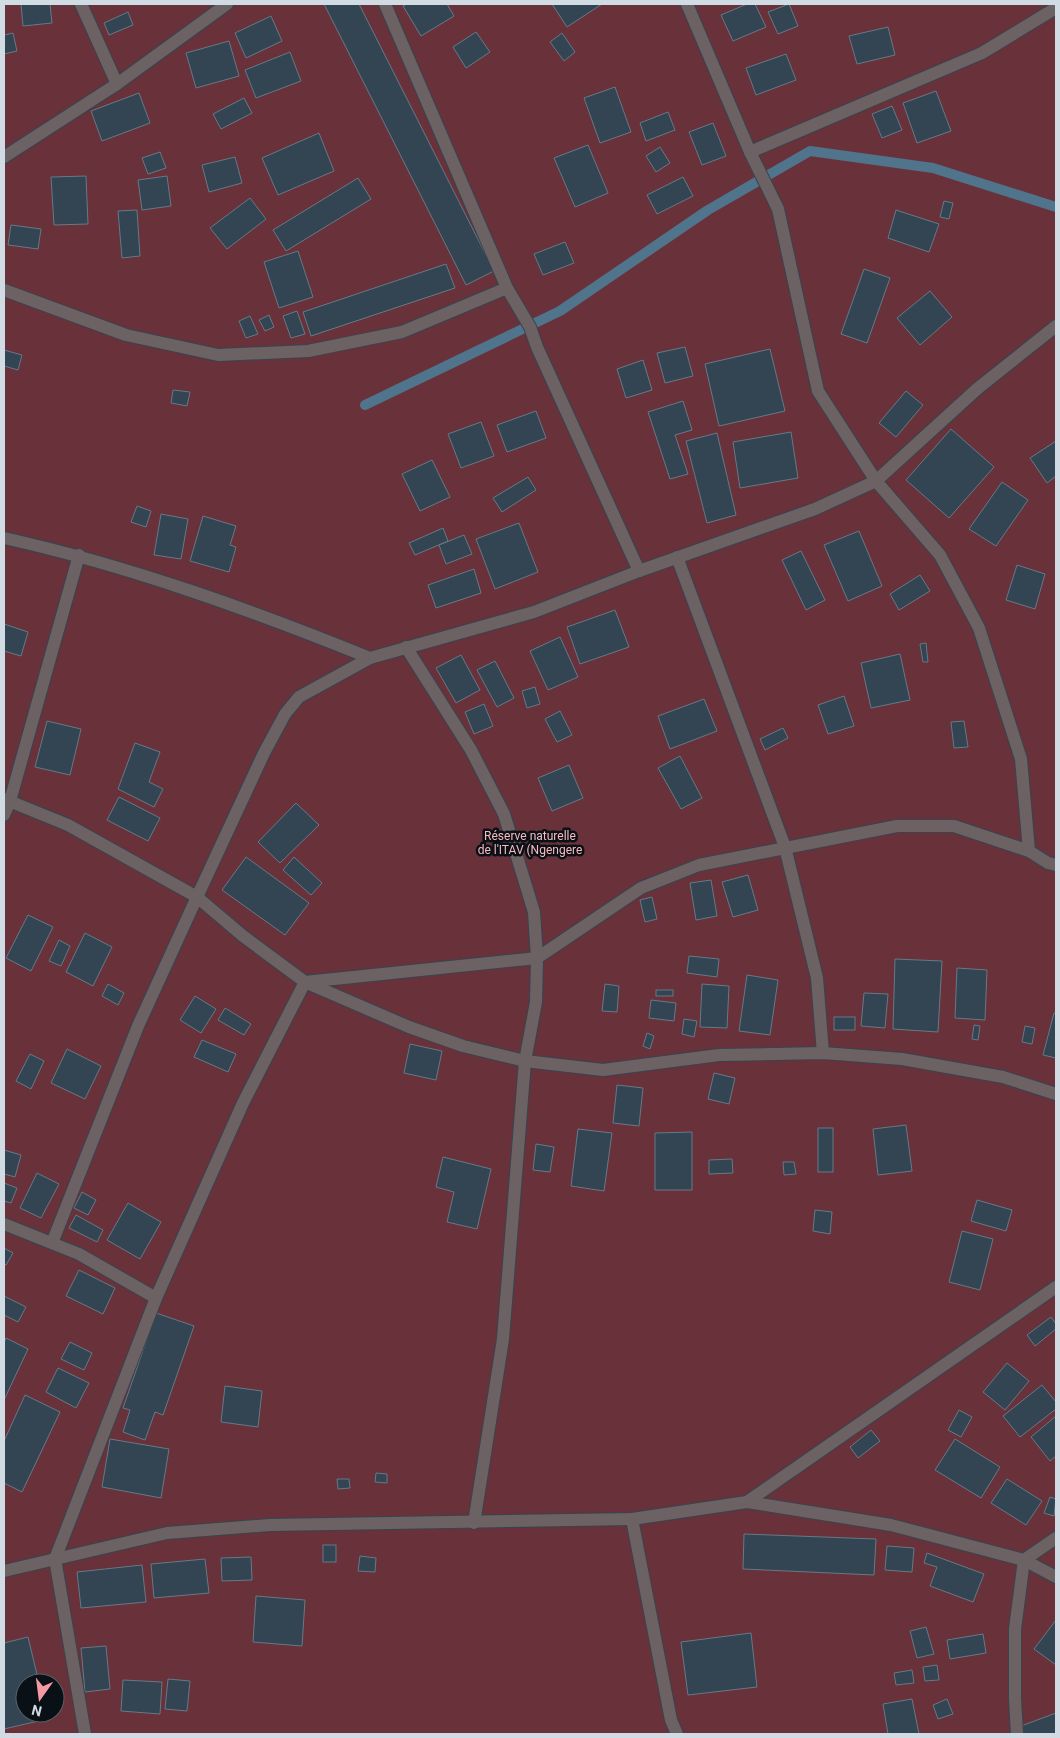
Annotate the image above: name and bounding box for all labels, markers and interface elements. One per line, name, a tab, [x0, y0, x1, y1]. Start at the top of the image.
park label: Réserve naturelle de l'ITAV (Ngengere	[478, 829, 582, 857]
north arrow	[15, 1673, 65, 1723]
text: N	[30, 1702, 44, 1720]

